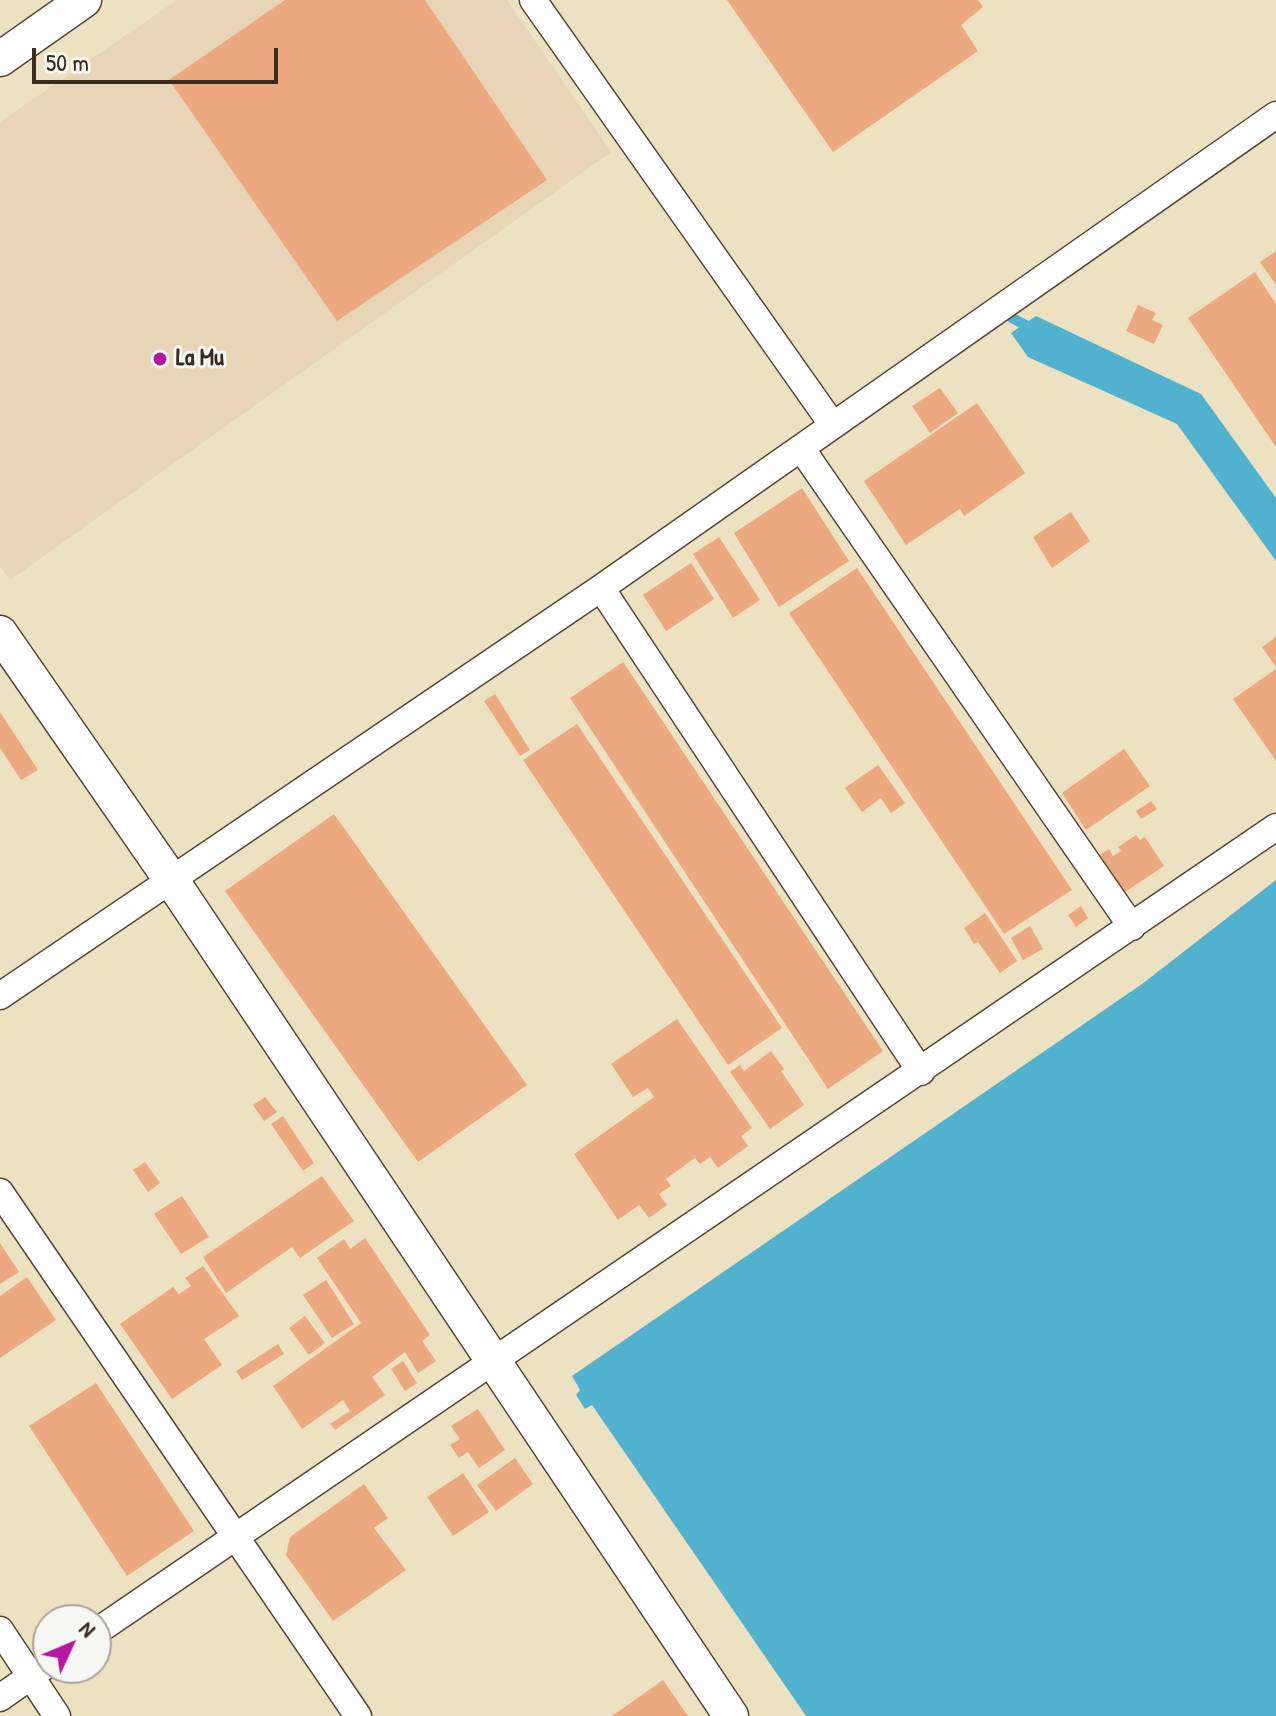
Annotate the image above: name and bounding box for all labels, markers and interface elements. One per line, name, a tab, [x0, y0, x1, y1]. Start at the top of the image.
scale bar	[36, 32, 282, 82]
text: 50 m	[46, 46, 89, 78]
place label: La Mu	[176, 345, 224, 373]
marker: La Mu	[151, 350, 169, 368]
north arrow	[32, 1604, 112, 1684]
text: N	[73, 1614, 103, 1643]

